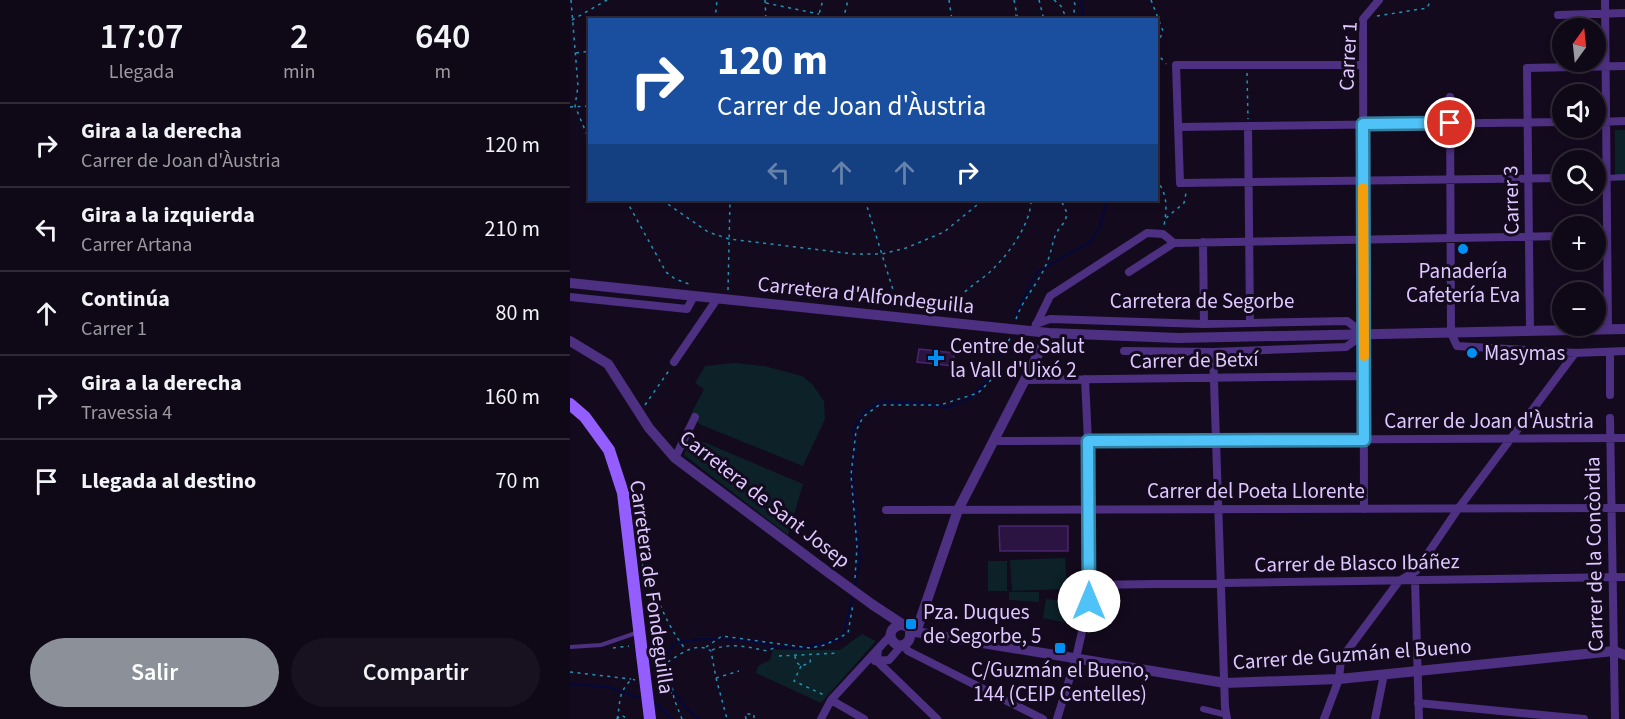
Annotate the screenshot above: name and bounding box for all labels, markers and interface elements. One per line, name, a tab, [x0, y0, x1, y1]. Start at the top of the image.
text: 17:07	[100, 11, 183, 62]
text: 2	[290, 11, 308, 62]
text: 640	[415, 11, 470, 62]
north arrow	[1552, 18, 1606, 72]
map controls	[1552, 18, 1606, 336]
street label: Carrer 1	[1331, 21, 1365, 91]
text: 120 m	[717, 31, 828, 91]
icon: right	[618, 42, 696, 120]
text: Llegada	[109, 58, 174, 86]
text: min	[283, 58, 315, 86]
text: m	[434, 58, 451, 86]
button: sound	[1552, 84, 1606, 138]
text: Carrer de Joan d'Àustria	[717, 87, 986, 126]
pin	[1424, 97, 1475, 148]
icon: arrive	[1433, 106, 1466, 139]
text: Gira a la derecha	[81, 115, 242, 147]
icon: right	[30, 129, 63, 162]
text: 120 m	[485, 129, 540, 161]
text: Carrer de Joan d'Àustria	[81, 147, 281, 175]
button: search	[1552, 150, 1606, 204]
icon: left	[762, 156, 795, 189]
icon: ahead	[825, 156, 858, 189]
icon: ahead	[888, 156, 921, 189]
icon: right	[951, 156, 984, 189]
street label: Carrer 3	[1495, 165, 1527, 235]
text: Gira a la izquierda	[81, 199, 255, 231]
icon: left	[30, 213, 63, 246]
text: 210 m	[485, 213, 540, 245]
button: +	[1552, 216, 1606, 270]
text: Carrer Artana	[81, 231, 192, 259]
marker: Panadería Cafetería Eva	[1456, 242, 1470, 256]
place label: Panadería Cafetería Eva	[1406, 256, 1520, 310]
street label: Carretera d'Alfondeguilla	[756, 269, 976, 321]
button: −	[1552, 282, 1606, 336]
text: Continúa	[81, 283, 170, 315]
street label: Carretera de Segorbe	[1110, 286, 1294, 316]
icon: ahead	[30, 297, 63, 330]
text: 80 m	[495, 297, 540, 329]
text: Carrer 1	[81, 315, 147, 343]
place label: Centre de Salut la Vall d'Uixó 2	[950, 331, 1085, 385]
place label: Masymas	[1484, 338, 1565, 368]
street label: Carrer de Betxí	[1129, 344, 1260, 376]
marker: Masymas	[1465, 346, 1479, 360]
marker: Centre de Salut la Vall d'Uixó 2	[927, 349, 945, 367]
text: Gira a la derecha	[81, 367, 242, 399]
icon: right	[30, 381, 63, 414]
text: 160 m	[485, 381, 540, 413]
text: Travessia 4	[81, 399, 172, 427]
street label: Carrer de Joan d'Àustria	[1384, 406, 1594, 436]
street label: Carretera de Sant Josep	[673, 423, 857, 575]
street label: Carrer de la Concòrdia	[1577, 456, 1611, 652]
icon: arrive	[30, 465, 63, 498]
text: Llegada al destino	[81, 465, 256, 497]
text: 70 m	[495, 465, 540, 497]
street label: Carrer del Poeta Llorente	[1147, 476, 1365, 506]
street label: Carretera de Fondeguilla	[622, 478, 682, 696]
street label: Carrer de Blasco Ibáñez	[1254, 546, 1460, 580]
position arrow	[1057, 569, 1121, 633]
place label: Pza. Duques de Segorbe, 5	[923, 597, 1042, 651]
marker: Pza. Duques de Segorbe, 5	[904, 617, 918, 631]
street label: Carrer de Guzmán el Bueno	[1232, 631, 1472, 677]
button: Salir	[30, 638, 279, 707]
button: Compartir	[291, 638, 540, 707]
marker: C/Guzmán el Bueno, 144 (CEIP Centelles)	[1053, 641, 1067, 655]
place label: C/Guzmán el Bueno, 144 (CEIP Centelles)	[971, 655, 1149, 709]

